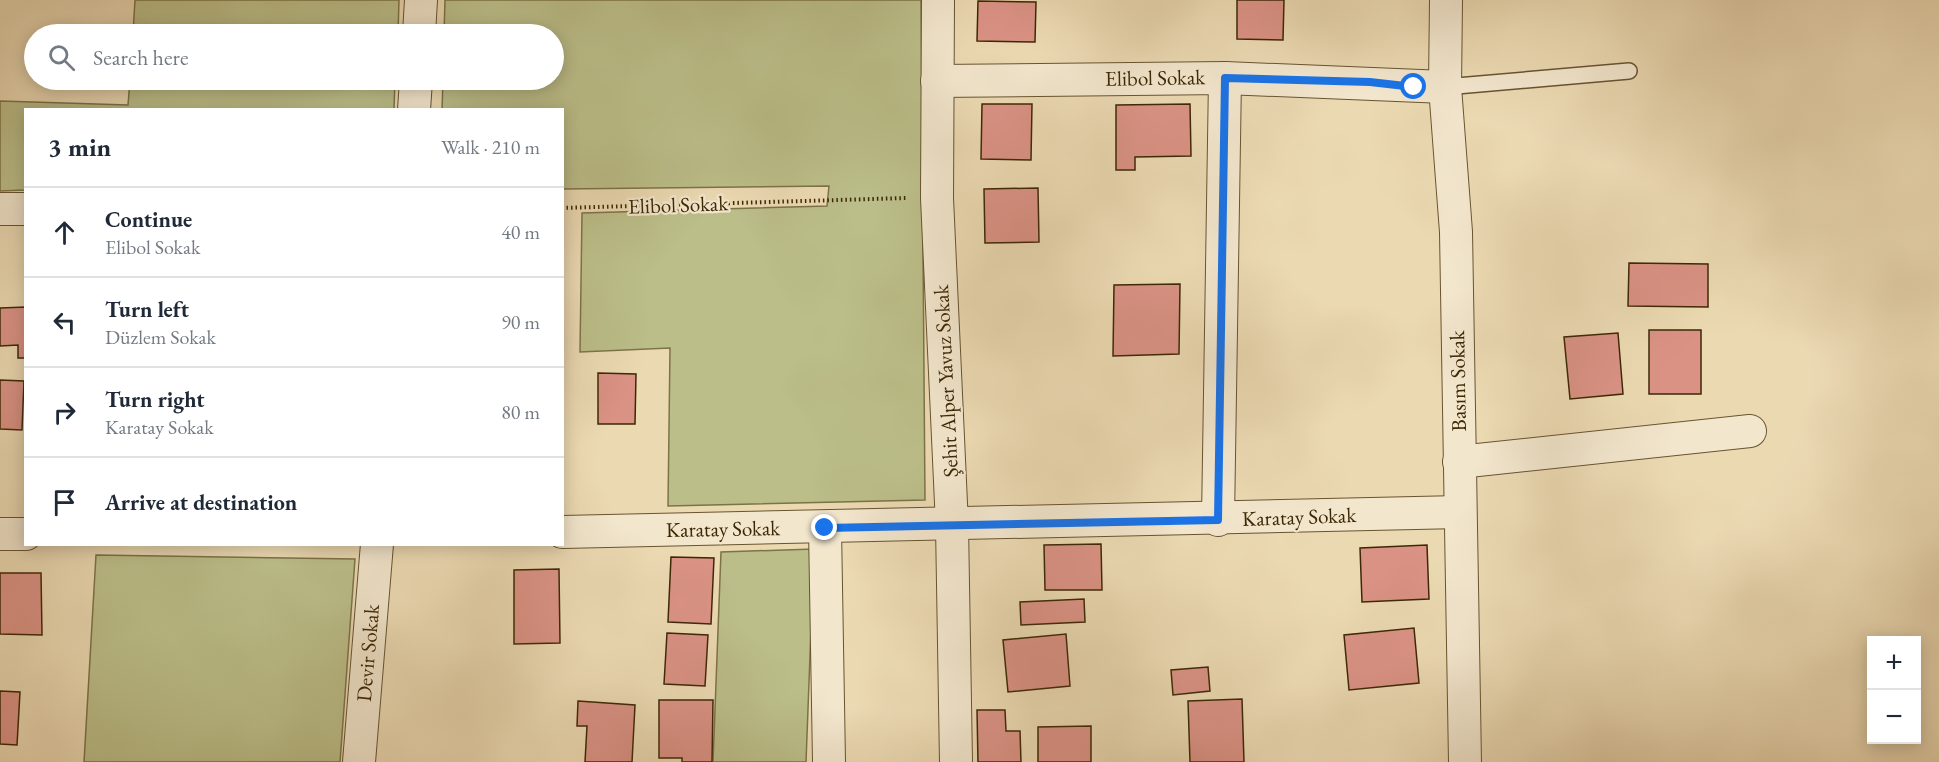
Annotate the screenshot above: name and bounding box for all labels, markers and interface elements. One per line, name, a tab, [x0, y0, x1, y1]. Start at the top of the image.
search box	[24, 24, 564, 90]
icon: search	[45, 41, 78, 74]
text: Search here	[93, 43, 188, 72]
street label: Elibol Sokak	[1105, 63, 1206, 92]
route start	[1400, 73, 1426, 99]
text: 3 min	[48, 130, 111, 164]
text: Walk · 210 m	[441, 134, 540, 160]
street label: Elibol Sokak	[627, 189, 730, 220]
text: Continue	[105, 205, 192, 234]
icon: ahead	[48, 216, 81, 249]
text: 40 m	[501, 219, 540, 245]
text: Elibol Sokak	[105, 234, 200, 260]
street label: Şehit Alper Yavuz Sokak	[927, 283, 964, 478]
text: Turn left	[105, 295, 189, 324]
icon: left	[48, 306, 81, 339]
text: 90 m	[501, 309, 540, 335]
text: Düzlem Sokak	[105, 324, 216, 350]
street label: Basım Sokak	[1443, 329, 1472, 432]
text: Turn right	[105, 385, 204, 414]
icon: right	[48, 396, 81, 429]
text: 80 m	[501, 399, 540, 425]
text: Karatay Sokak	[105, 414, 214, 440]
icon: arrive	[48, 486, 81, 519]
text: Arrive at destination	[105, 488, 297, 517]
street label: Karatay Sokak	[1241, 501, 1358, 532]
street label: Karatay Sokak	[666, 514, 781, 543]
route end	[811, 514, 837, 540]
street label: Devir Sokak	[350, 602, 385, 703]
map controls	[1867, 636, 1921, 744]
button: +	[1867, 636, 1921, 690]
button: −	[1867, 690, 1921, 744]

